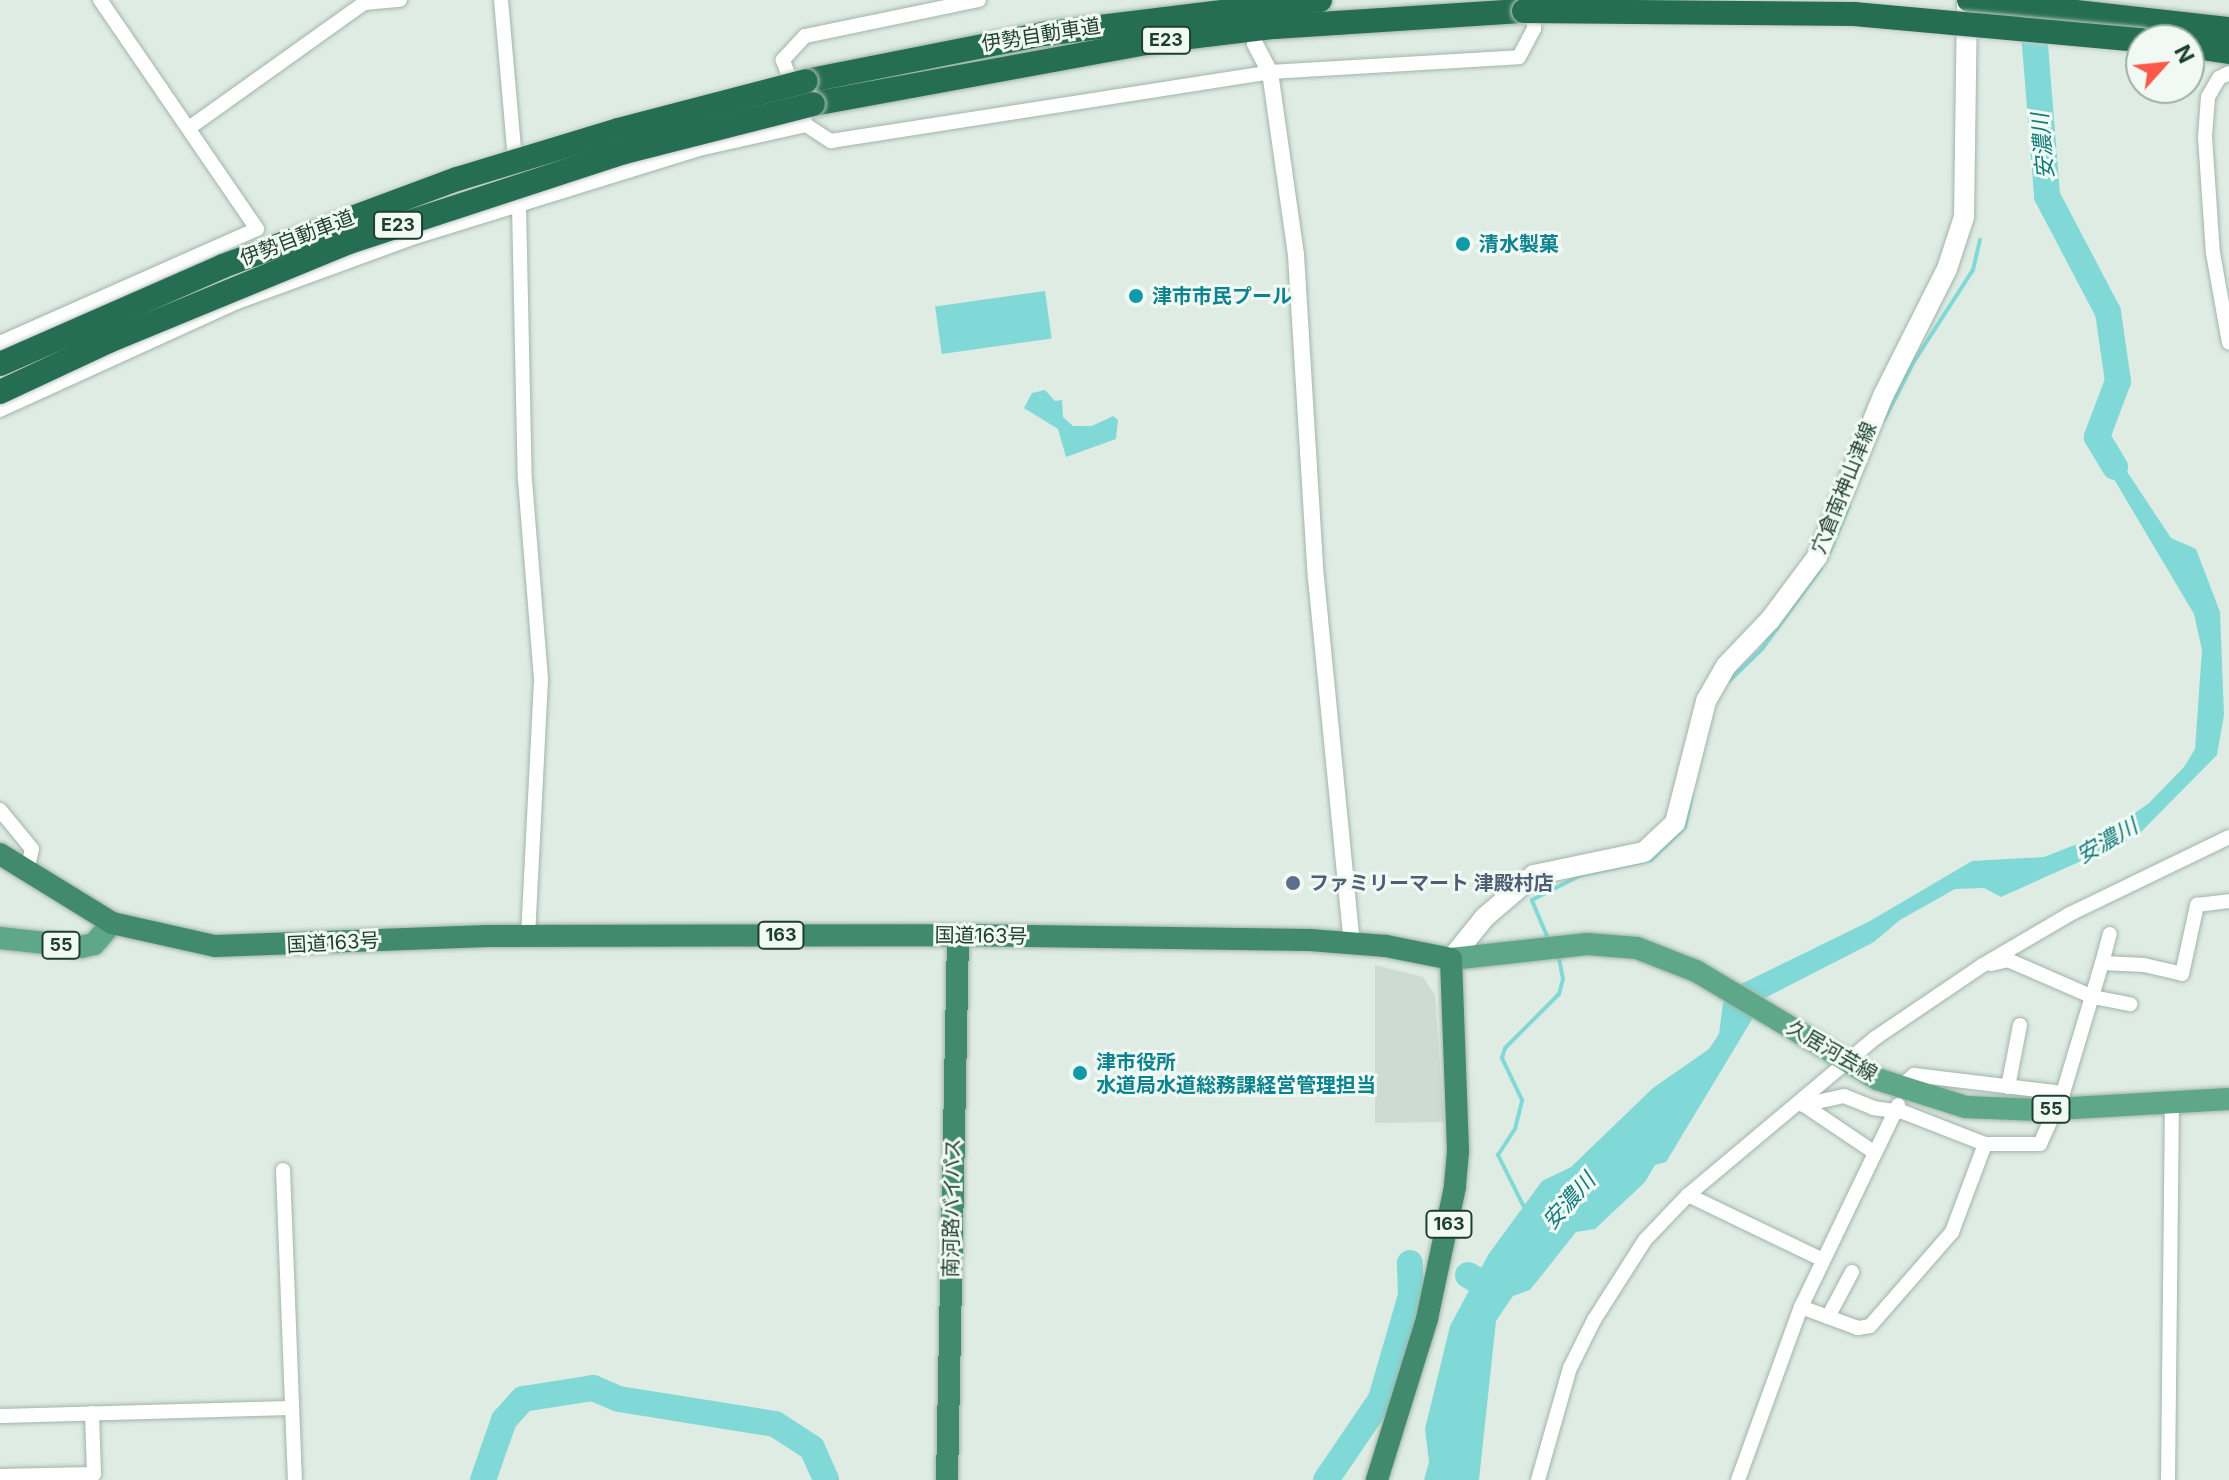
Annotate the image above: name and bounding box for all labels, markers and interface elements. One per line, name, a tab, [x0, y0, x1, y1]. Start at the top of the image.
street label: 伊勢自動車道	[980, 14, 1102, 56]
north arrow	[2125, 24, 2205, 104]
road number: E23	[1140, 26, 1192, 54]
text: N	[2169, 41, 2200, 67]
water label: 安濃川	[2027, 112, 2059, 180]
street label: 伊勢自動車道	[237, 205, 357, 271]
road number: E23	[372, 211, 424, 239]
place label: 清水製菓	[1479, 232, 1559, 256]
marker: 清水製菓	[1454, 235, 1472, 253]
place label: 津市市民プール	[1152, 284, 1292, 308]
marker: 津市市民プール	[1127, 287, 1145, 305]
street label: 穴倉南神山津線	[1807, 419, 1881, 557]
water label: 安濃川	[2072, 813, 2142, 869]
place label: ファミリーマート 津殿村店	[1309, 871, 1554, 895]
marker: ファミリーマート 津殿村店	[1284, 874, 1302, 892]
road number: 163	[757, 921, 805, 949]
street label: 国道163号	[934, 923, 1028, 949]
street label: 国道163号	[286, 929, 380, 957]
road number: 55	[41, 931, 81, 959]
street label: 久居河芸線	[1783, 1016, 1881, 1086]
place label: 津市役所 水道局水道総務課経営管理担当	[1096, 1050, 1376, 1097]
marker: 津市役所 水道局水道総務課経営管理担当	[1071, 1064, 1089, 1082]
road number: 55	[2031, 1095, 2071, 1123]
street label: 南河路バイパス	[939, 1138, 965, 1278]
water label: 安濃川	[1537, 1168, 1601, 1234]
road number: 163	[1425, 1210, 1473, 1238]

